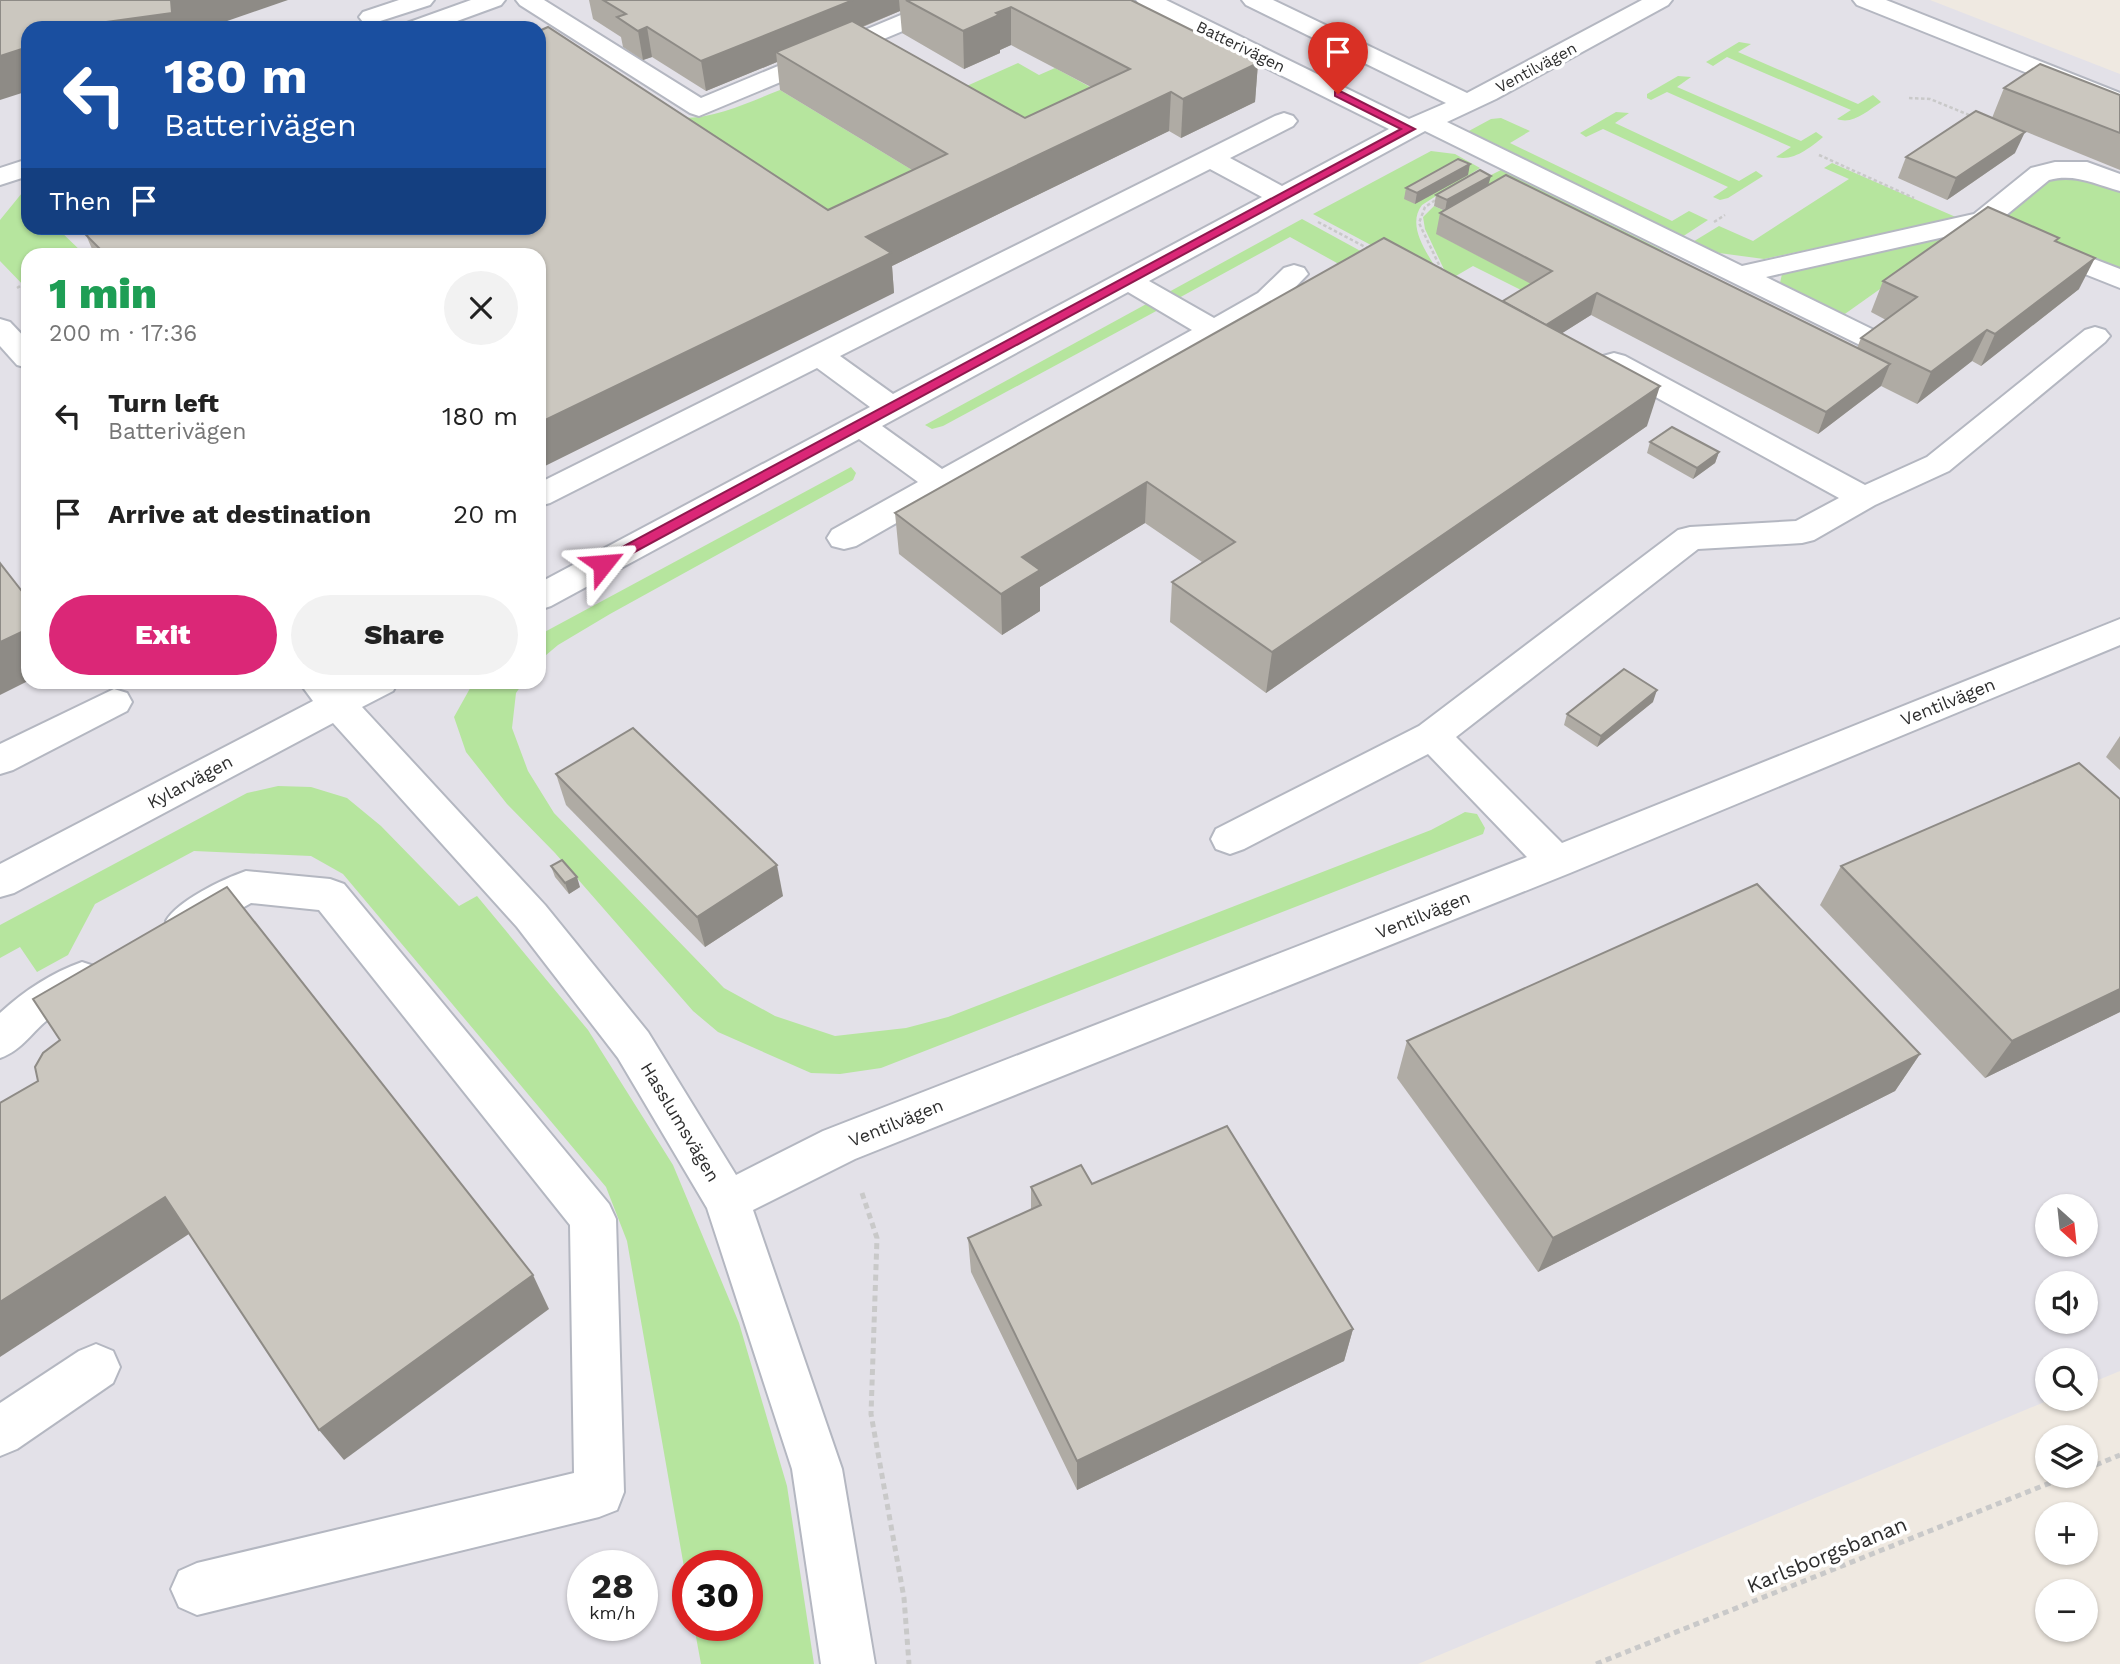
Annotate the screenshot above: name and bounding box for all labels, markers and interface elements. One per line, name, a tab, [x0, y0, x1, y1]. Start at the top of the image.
street label: Batterivägen	[1193, 17, 1288, 76]
pin	[1308, 22, 1368, 94]
icon: arrive	[1319, 33, 1357, 71]
street label: Ventilvägen	[1492, 38, 1580, 97]
text: 180 m	[164, 47, 308, 105]
icon: left	[49, 49, 140, 140]
text: Batterivägen	[164, 106, 357, 144]
icon: arrive	[125, 182, 163, 220]
text: Then	[49, 186, 111, 216]
text: 1 min	[49, 269, 157, 318]
button: close	[444, 271, 518, 345]
text: 200 m · 17:36	[49, 320, 197, 347]
text: Turn left	[108, 388, 219, 418]
icon: left	[49, 397, 87, 435]
text: 180 m	[442, 401, 518, 431]
text: Batterivägen	[108, 418, 247, 445]
icon: arrive	[49, 495, 87, 533]
text: Arrive at destination	[108, 499, 371, 529]
text: 20 m	[453, 499, 518, 529]
position arrow	[566, 527, 640, 601]
button: Exit	[49, 595, 277, 675]
button: Share	[291, 595, 518, 675]
street label: Ventilvägen	[1897, 673, 1998, 730]
street label: Kylarvägen	[143, 750, 236, 813]
street label: Ventilvägen	[1372, 886, 1473, 943]
street label: Hasslumsvägen	[636, 1058, 724, 1185]
street label: Ventilvägen	[845, 1094, 946, 1151]
north arrow	[2035, 1194, 2098, 1256]
map controls	[2035, 1194, 2098, 1642]
button: sound	[2035, 1271, 2098, 1334]
button: search	[2035, 1348, 2098, 1411]
button: layers	[2035, 1425, 2098, 1488]
button: +	[2035, 1502, 2098, 1565]
street label: Karlsborgsbanan	[1743, 1511, 1911, 1598]
speed limit sign: 30	[672, 1550, 763, 1641]
text: 28	[591, 1565, 634, 1607]
button: −	[2035, 1579, 2098, 1642]
text: km/h	[589, 1602, 636, 1623]

